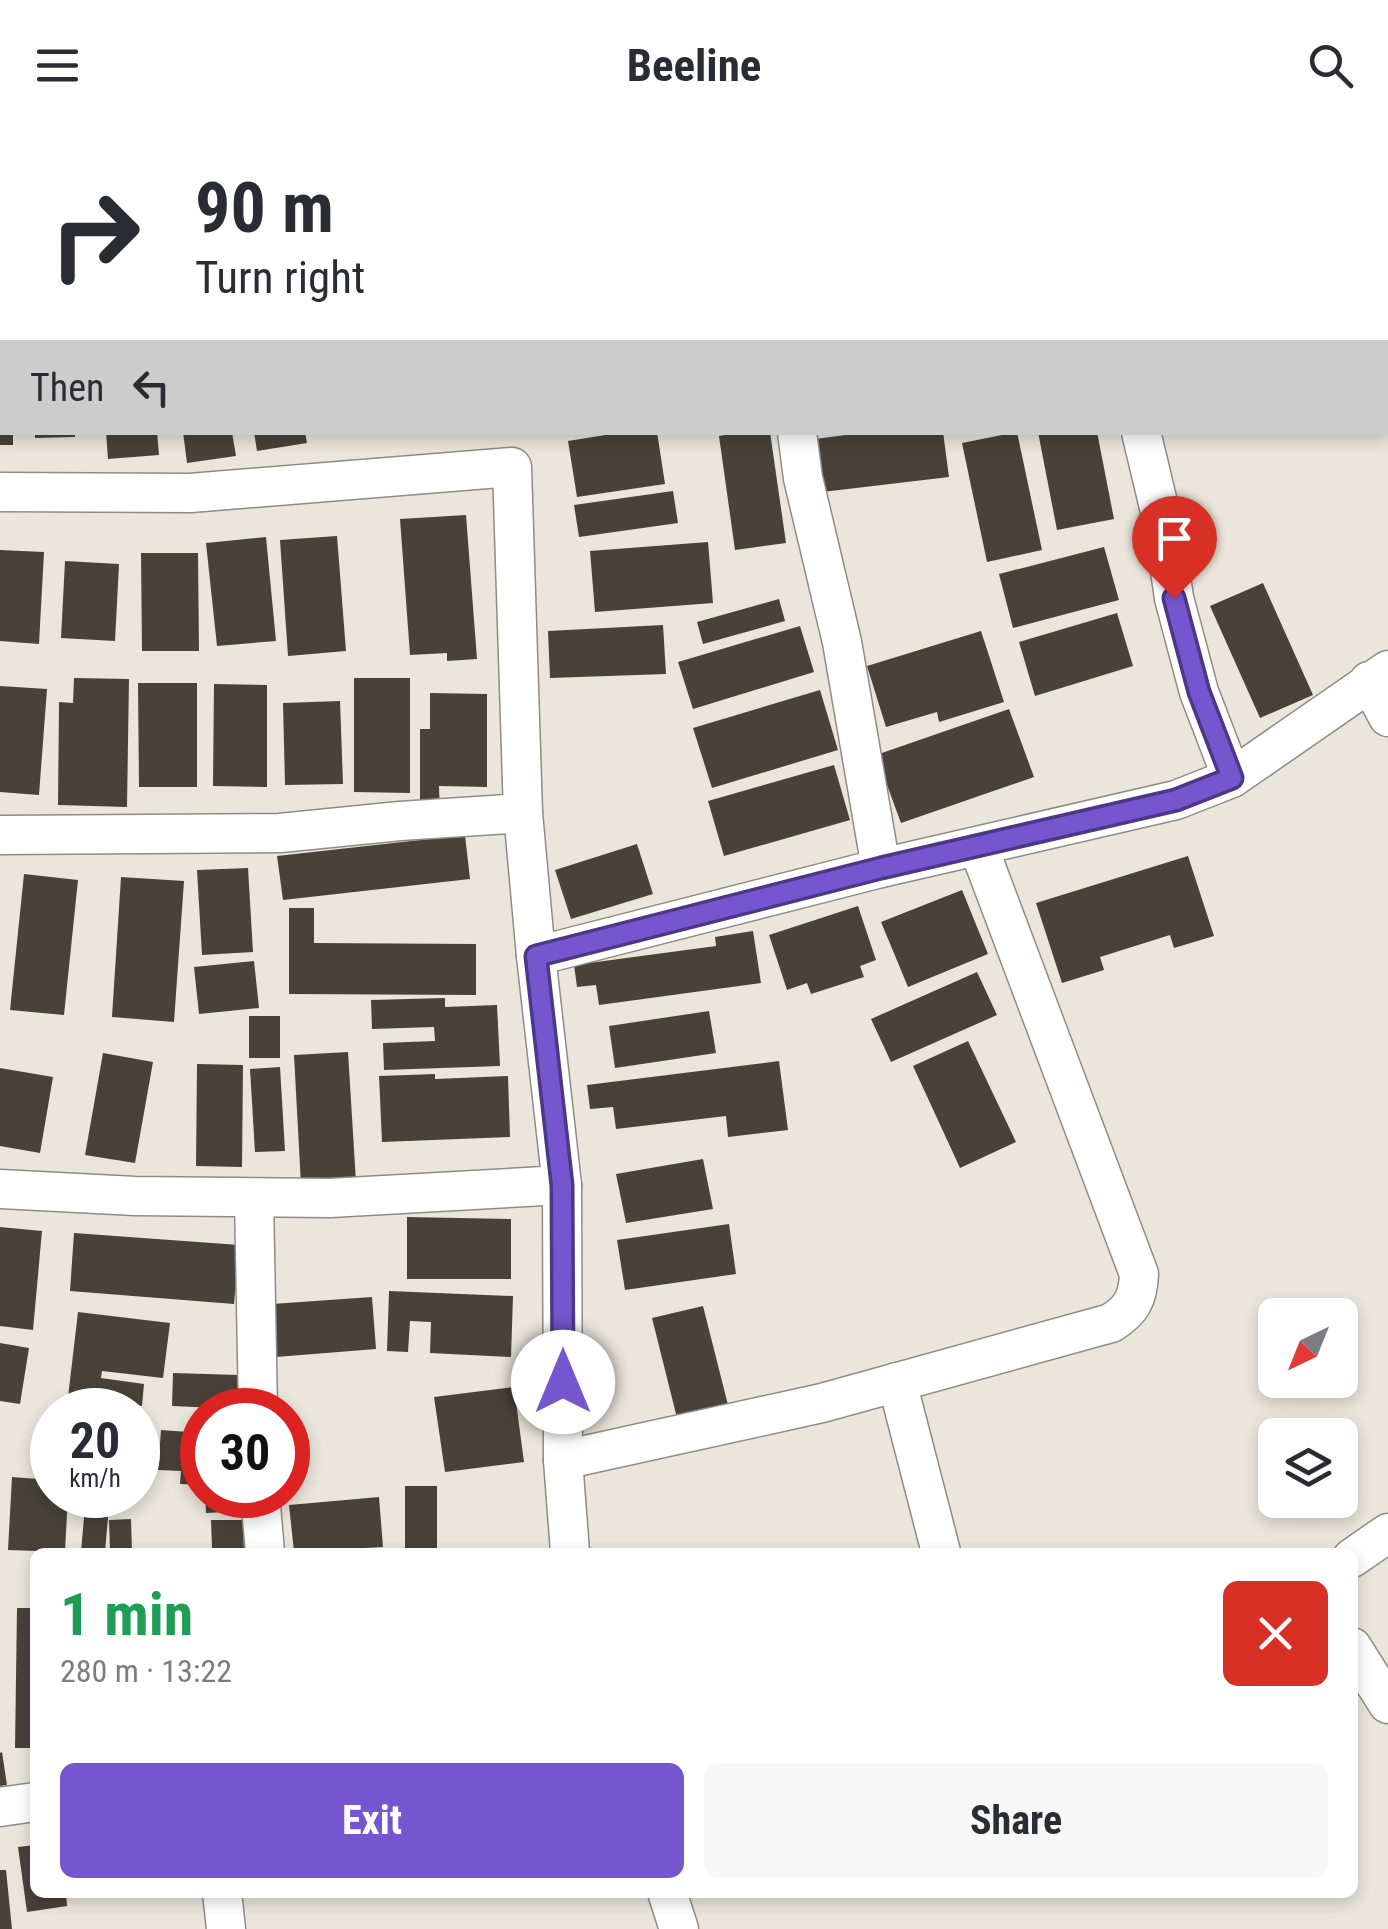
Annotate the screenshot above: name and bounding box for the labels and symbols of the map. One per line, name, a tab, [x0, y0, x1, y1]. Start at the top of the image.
pin	[1132, 496, 1217, 599]
north arrow	[1258, 1298, 1358, 1398]
position arrow	[511, 1330, 615, 1434]
speed limit sign: 30	[180, 1388, 310, 1518]

